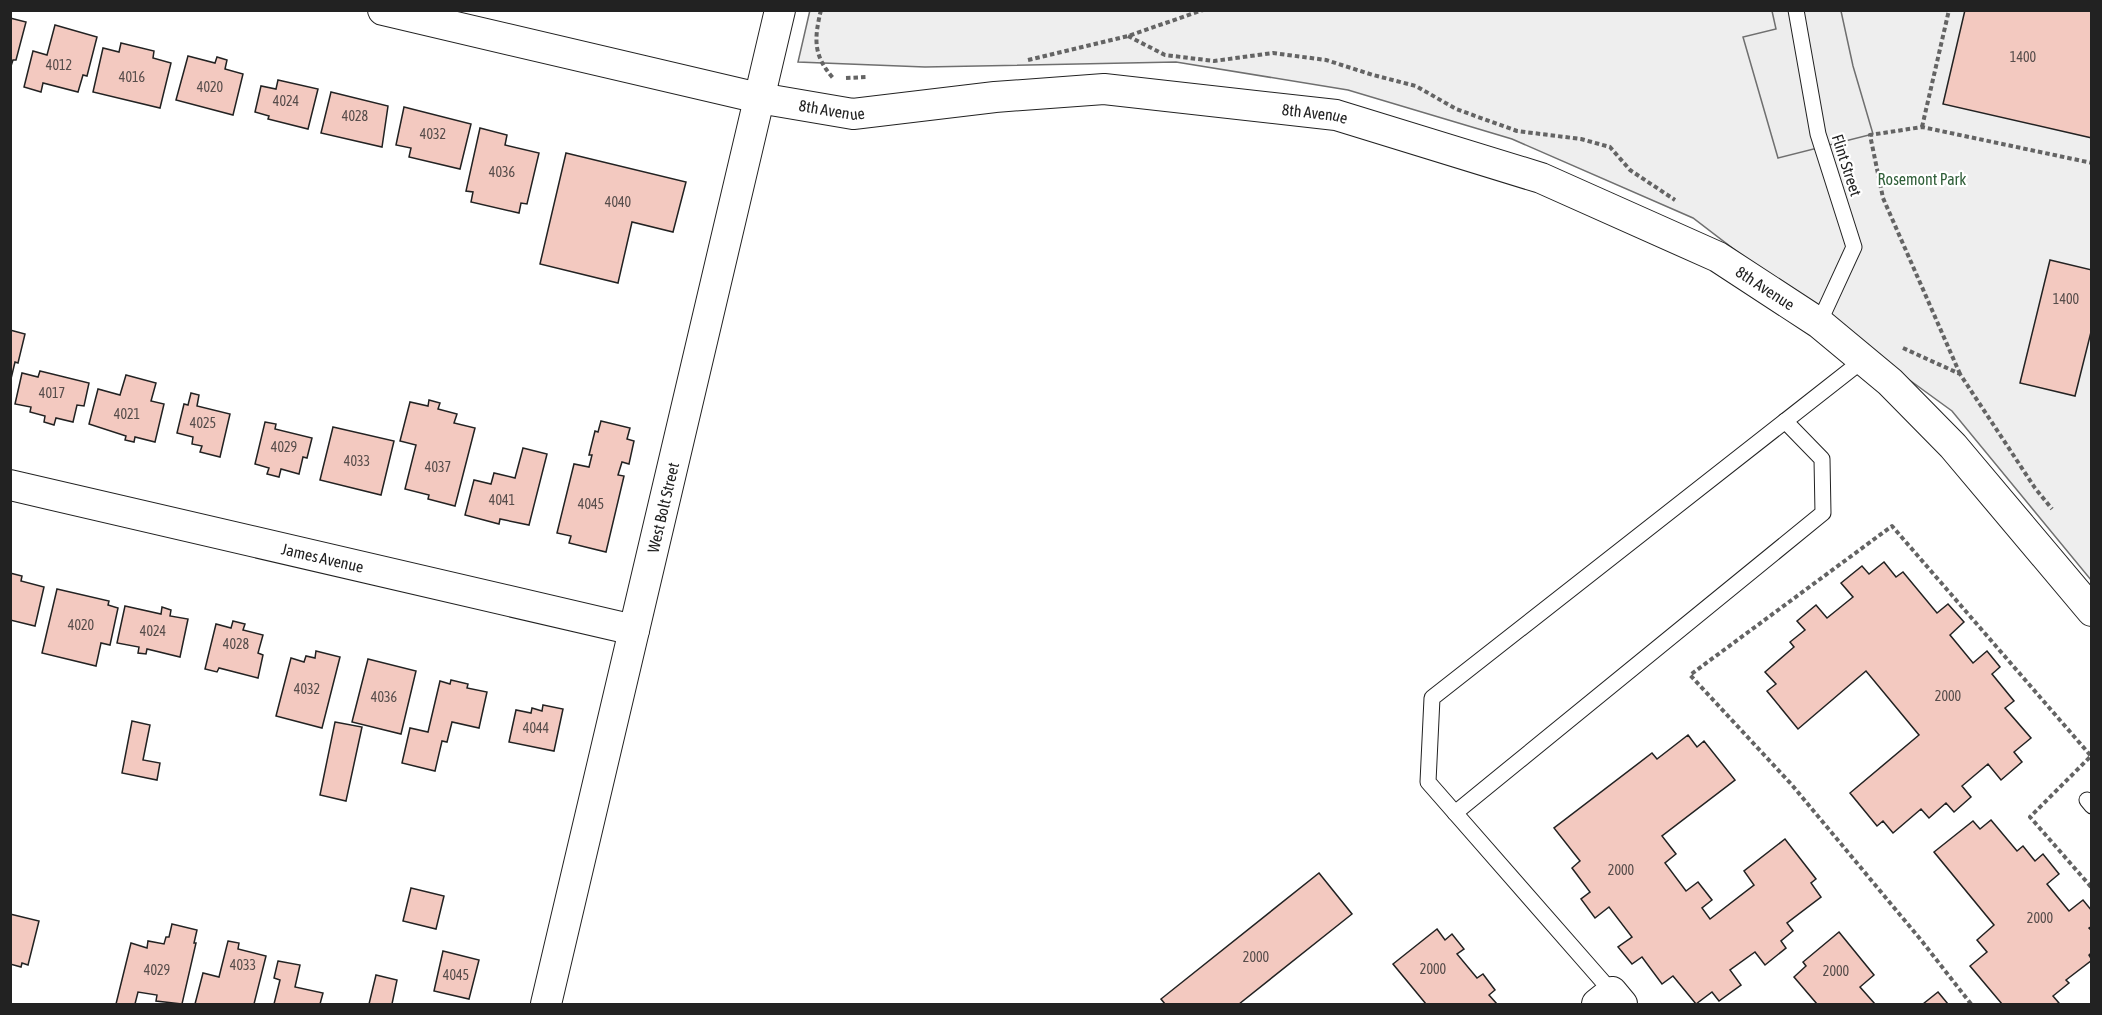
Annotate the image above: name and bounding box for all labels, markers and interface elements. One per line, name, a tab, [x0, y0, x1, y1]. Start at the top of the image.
house number: 1400	[2010, 49, 2037, 65]
house number: 4012	[46, 57, 72, 73]
house number: 4016	[119, 69, 146, 85]
house number: 4020	[197, 79, 224, 95]
house number: 4024	[273, 93, 300, 109]
street label: 8th Avenue	[798, 96, 866, 123]
street label: 8th Avenue	[1281, 100, 1350, 127]
house number: 4028	[342, 108, 369, 124]
house number: 4032	[420, 126, 446, 142]
street label: Flint Street	[1829, 132, 1866, 199]
house number: 4036	[489, 164, 516, 180]
park label: Rosemont Park	[1878, 170, 1966, 188]
house number: 4040	[605, 194, 632, 210]
street label: 8th Avenue	[1733, 262, 1798, 314]
house number: 1400	[2053, 291, 2080, 307]
house number: 4017	[39, 385, 65, 401]
house number: 4021	[114, 406, 140, 422]
house number: 4025	[190, 415, 216, 431]
house number: 4029	[271, 439, 297, 455]
house number: 4033	[344, 453, 370, 469]
house number: 4037	[425, 459, 451, 475]
street label: West Bolt Street	[644, 460, 682, 554]
house number: 4041	[489, 492, 515, 508]
house number: 4045	[578, 496, 604, 512]
street label: James Avenue	[280, 539, 365, 576]
house number: 4020	[68, 617, 95, 633]
house number: 4024	[140, 623, 167, 639]
house number: 4028	[223, 636, 250, 652]
house number: 4032	[294, 681, 320, 697]
house number: 2000	[1935, 688, 1962, 704]
house number: 4036	[371, 689, 398, 705]
house number: 4044	[523, 720, 550, 736]
house number: 2000	[1608, 862, 1635, 878]
house number: 2000	[2027, 910, 2054, 926]
house number: 2000	[1243, 949, 1270, 965]
house number: 4033	[230, 957, 256, 973]
house number: 2000	[1420, 961, 1447, 977]
house number: 4029	[144, 962, 170, 978]
house number: 2000	[1823, 963, 1850, 979]
house number: 4045	[443, 967, 469, 983]

